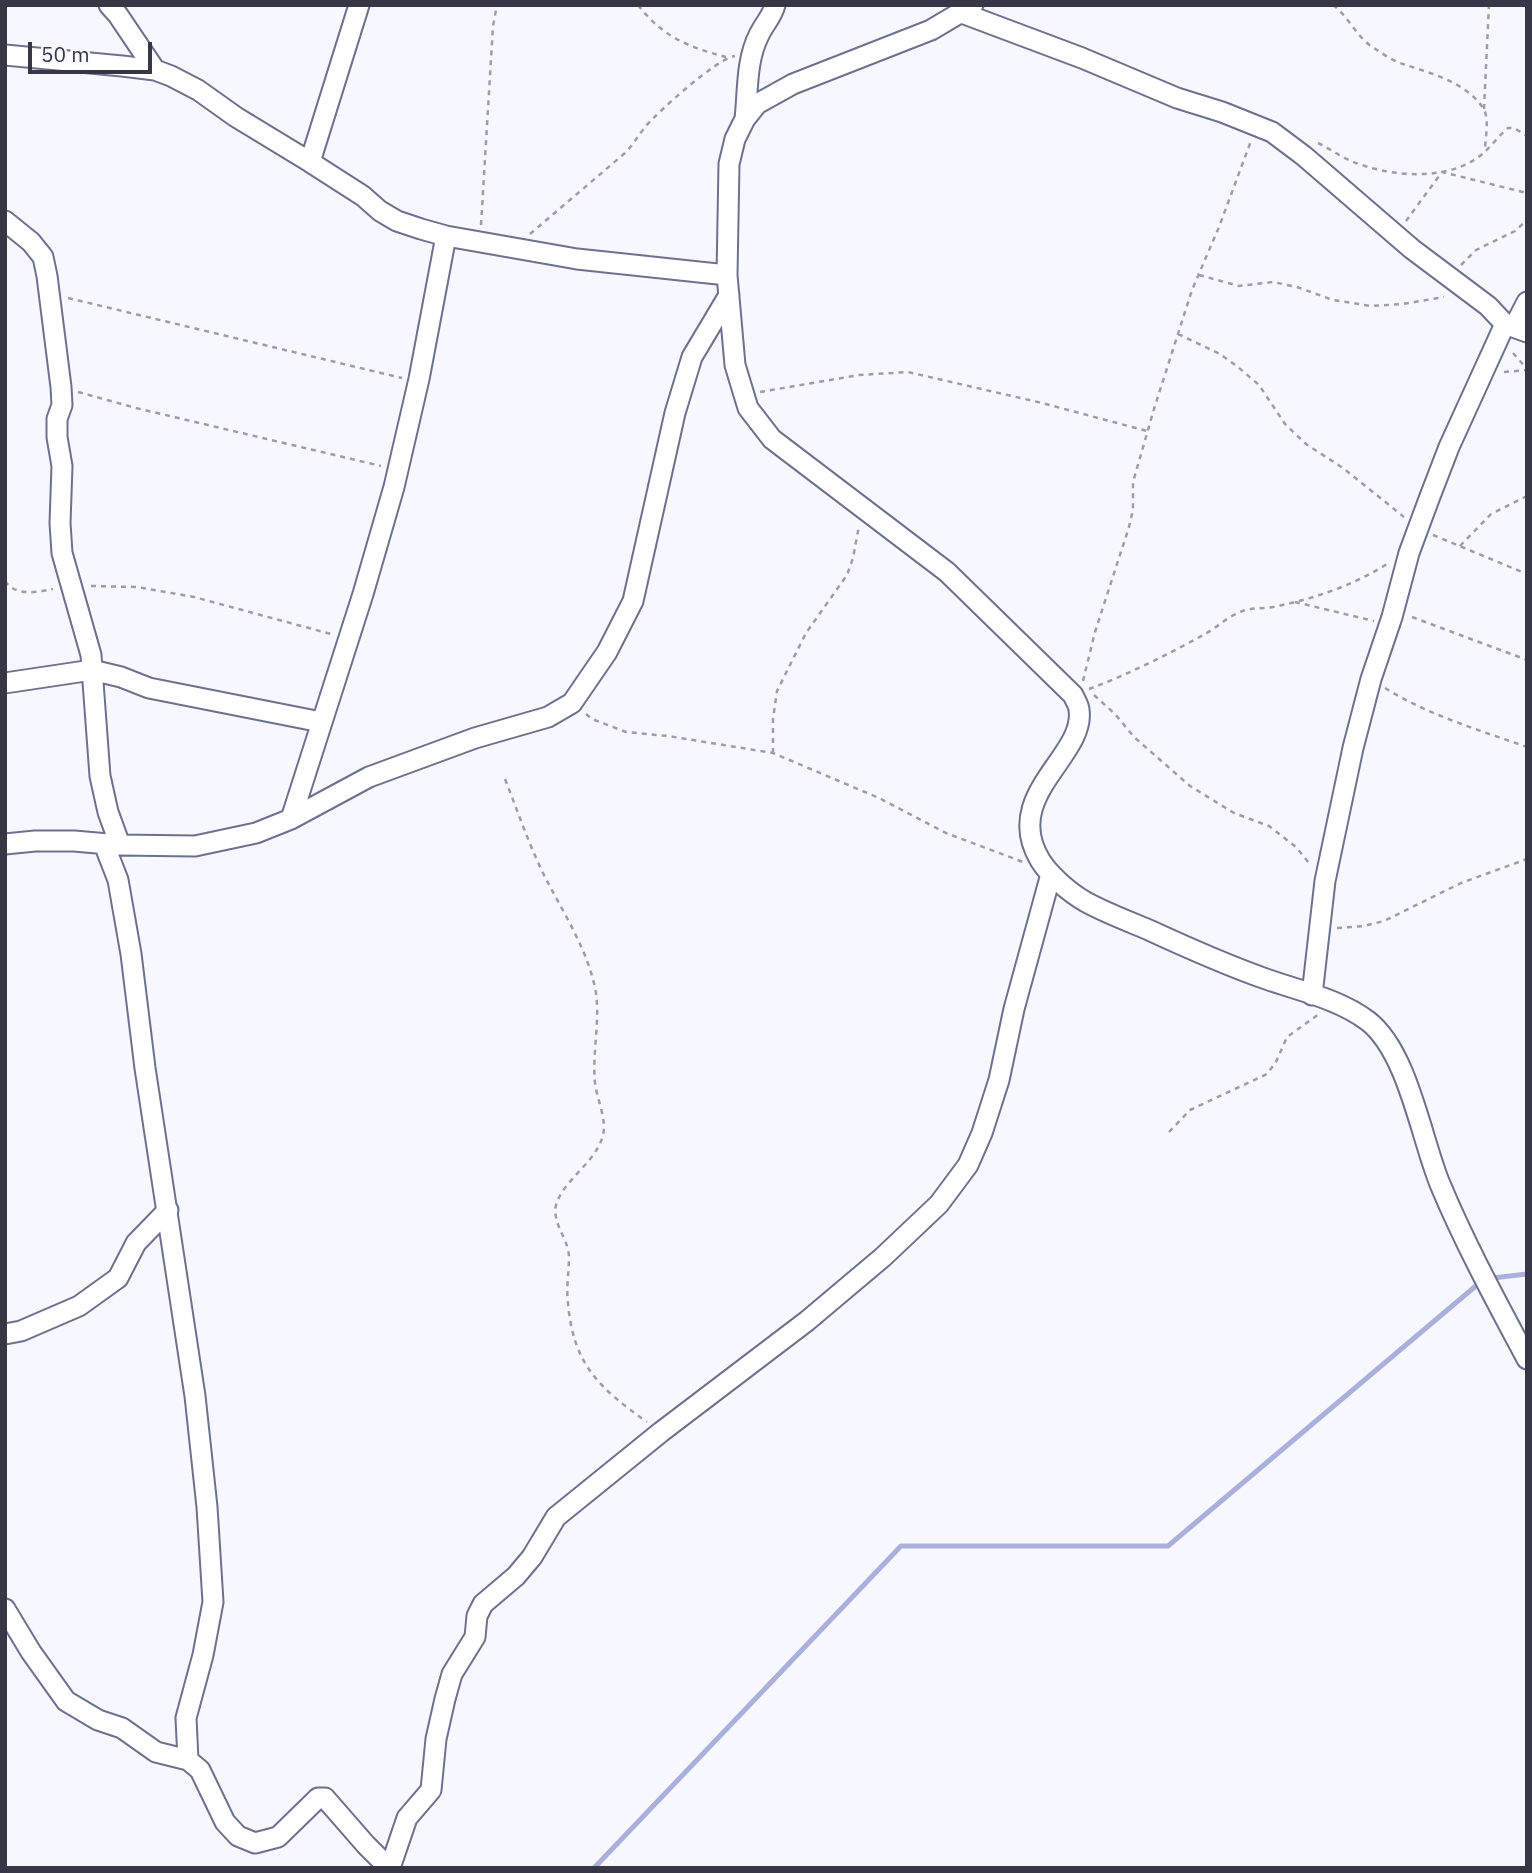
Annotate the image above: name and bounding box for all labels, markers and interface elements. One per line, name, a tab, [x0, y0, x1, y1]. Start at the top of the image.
scale bar	[32, 28, 156, 72]
text: 50 m	[41, 40, 90, 68]

